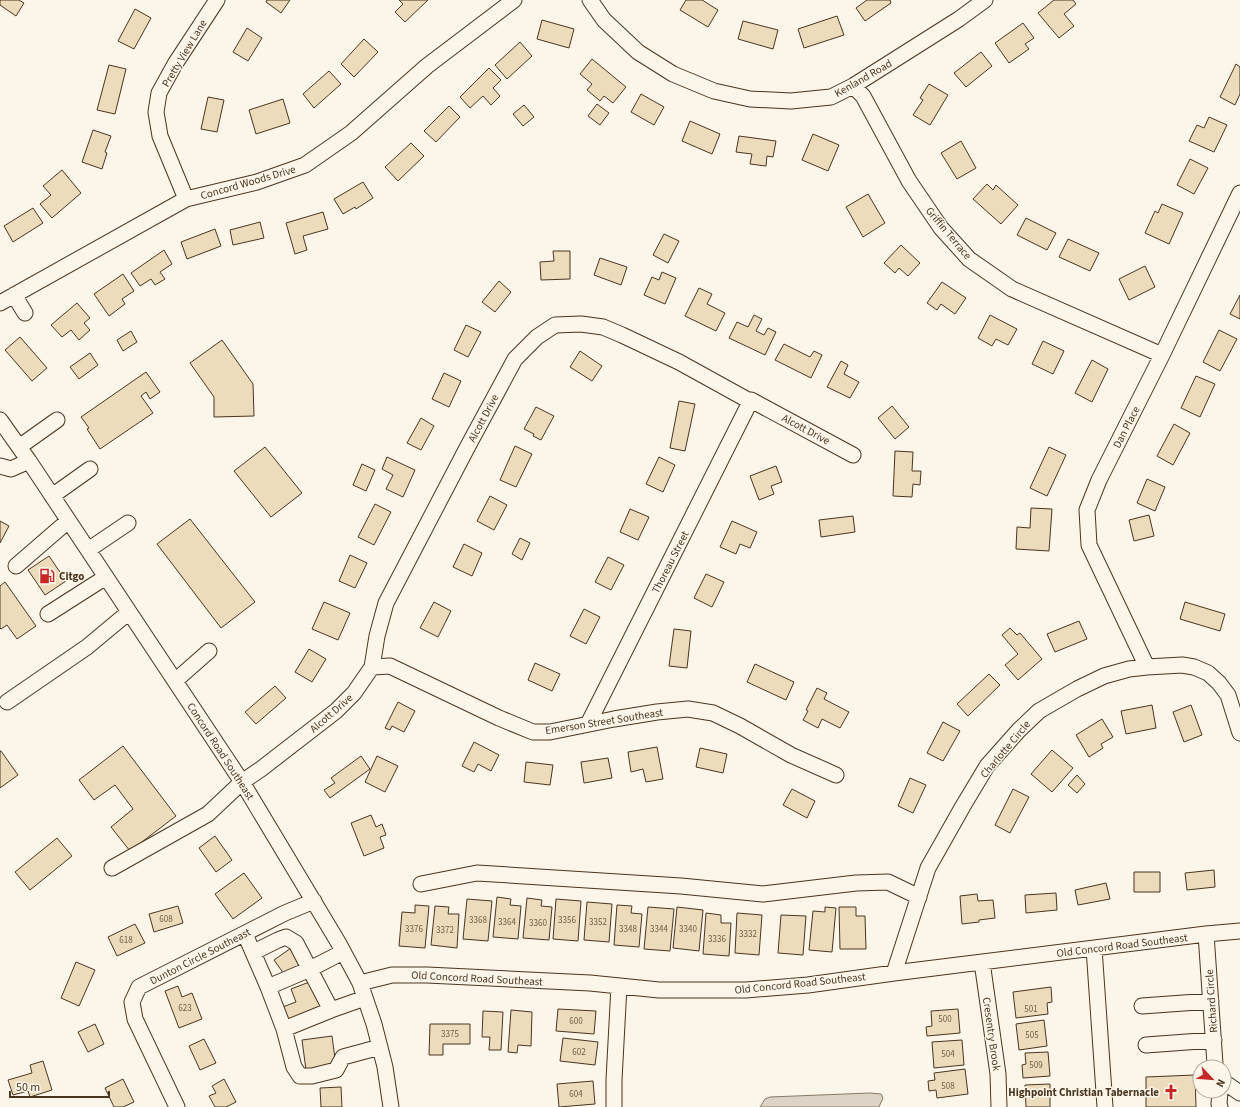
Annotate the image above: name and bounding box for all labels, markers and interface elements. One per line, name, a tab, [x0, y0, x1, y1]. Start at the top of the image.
street label: Pretty View Lane	[158, 16, 211, 90]
street label: Kenland Road	[832, 56, 895, 101]
street label: Concord Woods Drive	[199, 162, 298, 203]
street label: Griffin Terrace	[922, 204, 975, 263]
street label: Alcott Drive	[464, 391, 503, 445]
street label: Dan Place	[1109, 403, 1144, 451]
street label: Alcott Drive	[779, 410, 833, 449]
street label: Thoreau Street	[648, 528, 693, 596]
fuel station icon: Citgo	[38, 567, 56, 585]
place label: Citgo	[59, 569, 84, 584]
street label: Alcott Drive	[307, 690, 357, 736]
street label: Concord Road Southeast	[183, 700, 258, 803]
street label: Emerson Street Southeast	[544, 705, 664, 738]
street label: Charlotte Circle	[977, 717, 1034, 781]
house number: 608	[159, 913, 173, 926]
house number: 3368	[469, 914, 487, 927]
house number: 3356	[558, 914, 576, 927]
house number: 3364	[498, 916, 516, 929]
house number: 3352	[589, 916, 607, 929]
house number: 3360	[529, 917, 547, 930]
house number: 3376	[405, 923, 423, 936]
house number: 3348	[619, 923, 637, 936]
house number: 3344	[650, 923, 668, 936]
house number: 3340	[679, 923, 697, 936]
street label: Dunton Circle Southeast	[147, 924, 253, 988]
house number: 3372	[436, 924, 454, 937]
house number: 3332	[739, 928, 757, 941]
street label: Old Concord Road Southeast	[1056, 930, 1189, 961]
house number: 3336	[708, 933, 726, 946]
house number: 618	[119, 934, 133, 947]
street label: Old Concord Road Southeast	[411, 968, 543, 989]
street label: Richard Circle	[1202, 968, 1221, 1033]
street label: Old Concord Road Southeast	[734, 969, 867, 998]
street label: Cresentry Brook	[979, 996, 1004, 1072]
house number: 623	[178, 1002, 192, 1015]
house number: 501	[1024, 1003, 1038, 1016]
house number: 500	[938, 1013, 952, 1026]
house number: 600	[569, 1015, 583, 1028]
house number: 3375	[441, 1028, 459, 1041]
house number: 505	[1025, 1029, 1039, 1042]
house number: 602	[572, 1046, 586, 1059]
house number: 504	[941, 1048, 955, 1061]
house number: 509	[1029, 1059, 1043, 1072]
north arrow	[1192, 1059, 1232, 1099]
scale bar	[10, 1073, 109, 1099]
text: N	[1212, 1077, 1229, 1090]
text: 50 m	[16, 1079, 40, 1096]
house number: 508	[941, 1080, 955, 1093]
church icon: Highpoint Christian Tabernacle	[1162, 1083, 1180, 1101]
place label: Highpoint Christian Tabernacle	[1008, 1085, 1159, 1100]
house number: 604	[569, 1088, 583, 1101]

